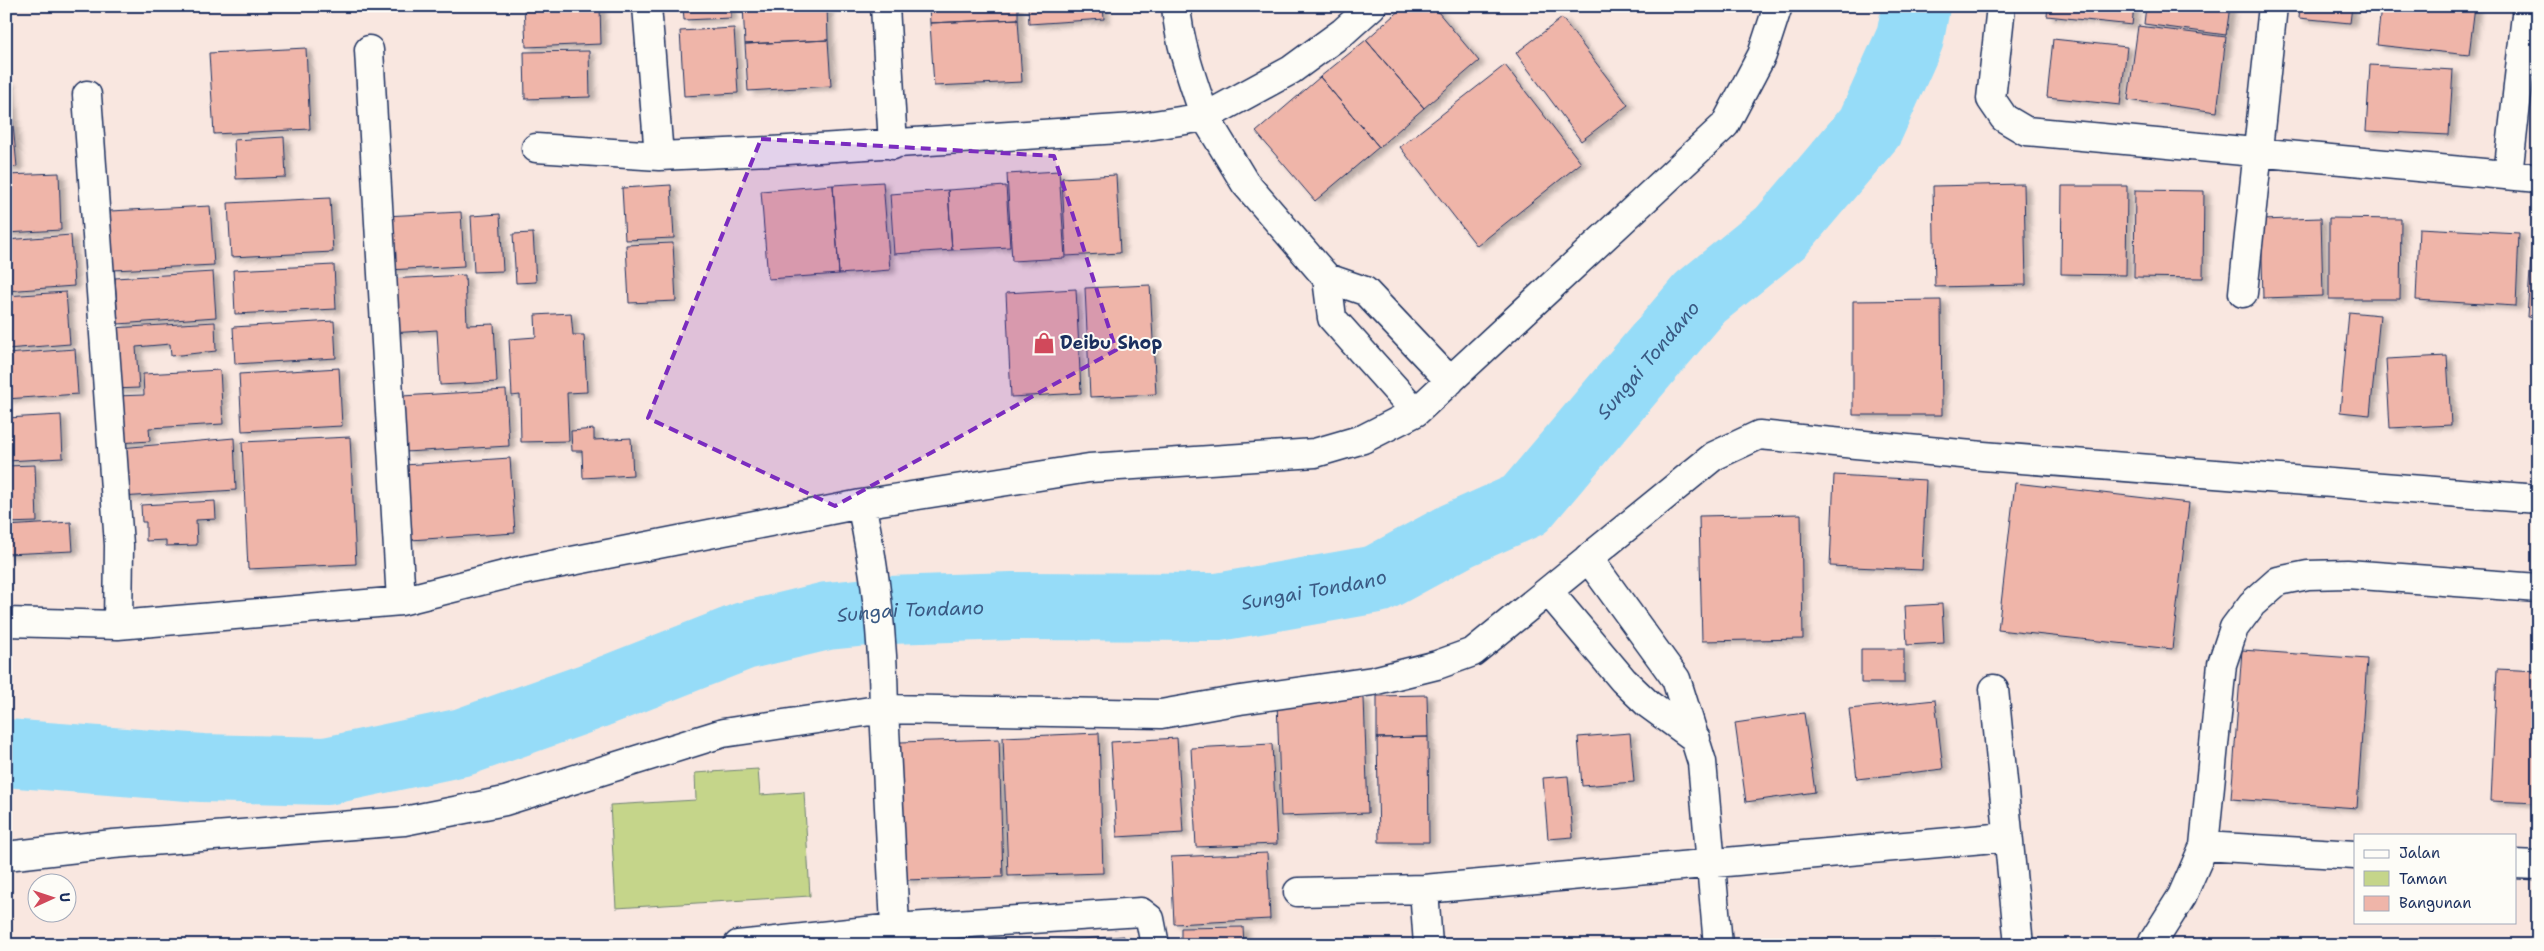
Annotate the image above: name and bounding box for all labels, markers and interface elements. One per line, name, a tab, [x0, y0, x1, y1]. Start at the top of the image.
water label: Sungai Tondano	[1591, 295, 1705, 424]
shop icon: Deibu Shop	[1031, 330, 1057, 356]
place label: Deibu Shop	[1060, 331, 1163, 355]
water label: Sungai Tondano	[1239, 563, 1391, 615]
water label: Sungai Tondano	[836, 594, 984, 627]
legend	[2354, 834, 2516, 924]
text: Jalan	[2399, 843, 2440, 863]
text: Taman	[2399, 869, 2447, 889]
north arrow	[28, 874, 78, 924]
text: U	[56, 892, 74, 903]
text: Bangunan	[2399, 893, 2471, 913]

